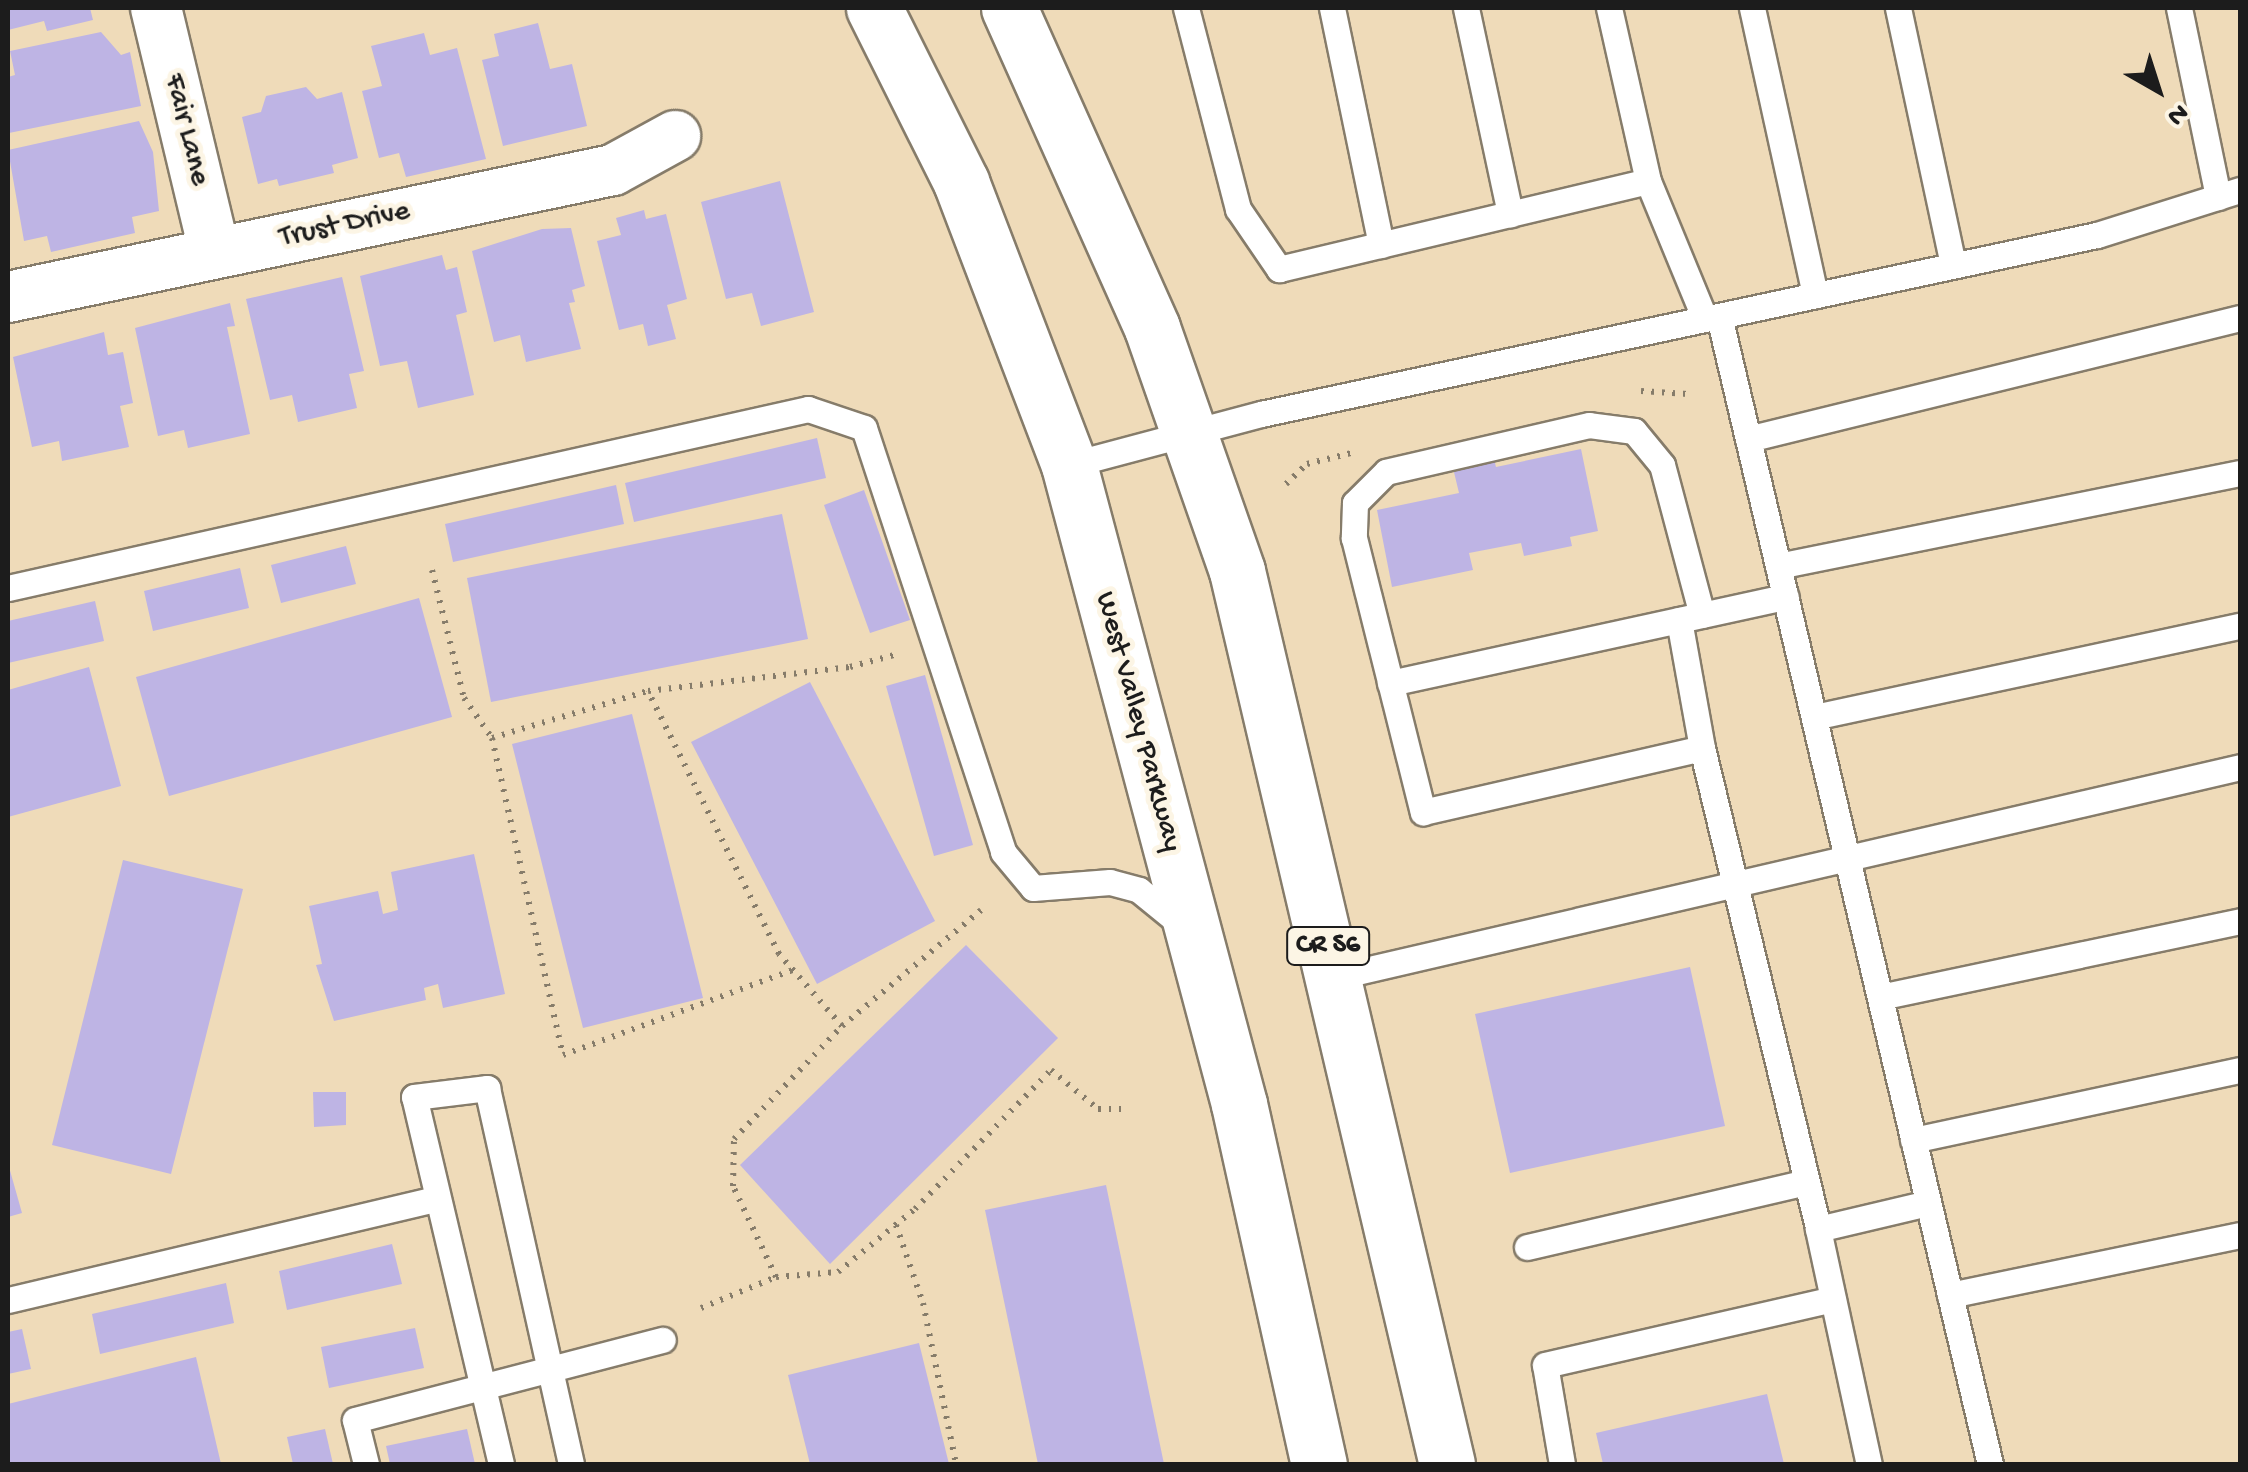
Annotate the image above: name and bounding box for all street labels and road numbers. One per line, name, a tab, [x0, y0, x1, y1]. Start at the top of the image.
street label: Fair Lane	[154, 71, 216, 189]
street label: Trust Drive	[277, 195, 413, 257]
street label: West Valley Parkway	[1085, 588, 1189, 856]
road number: CR S6	[1286, 923, 1370, 969]

